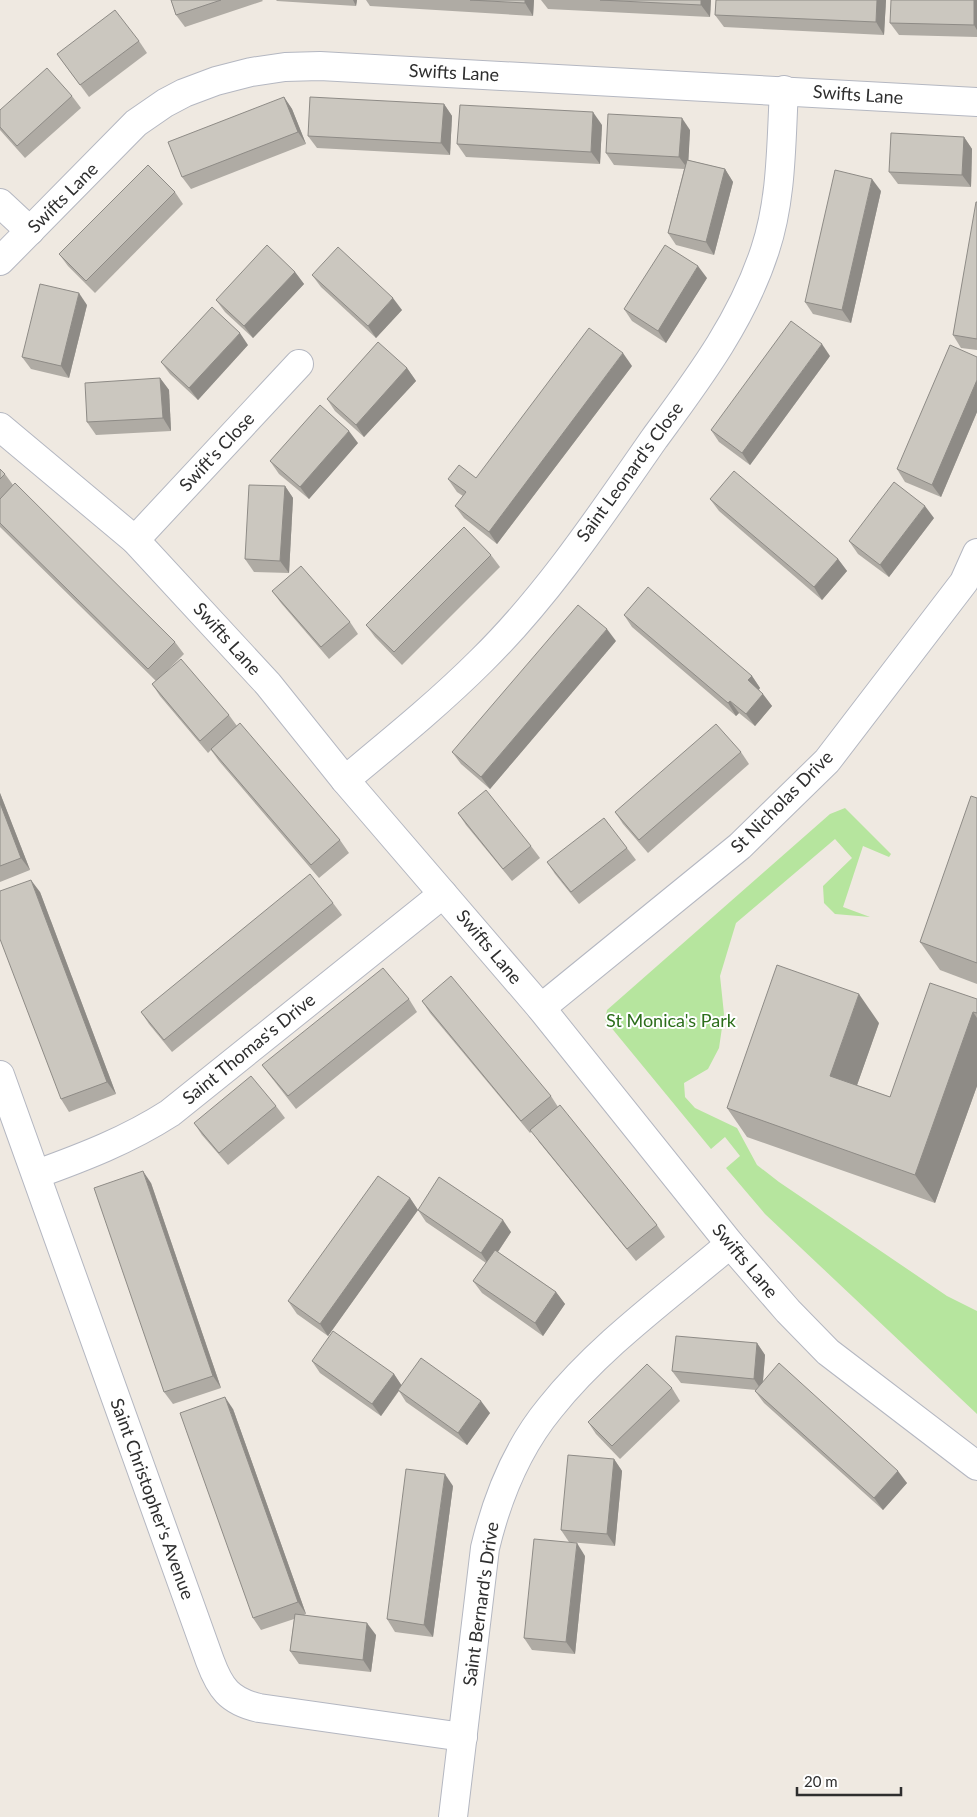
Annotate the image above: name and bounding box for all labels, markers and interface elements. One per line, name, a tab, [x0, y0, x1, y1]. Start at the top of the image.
street label: Swifts Lane	[408, 59, 500, 85]
street label: Swifts Lane	[812, 80, 904, 108]
street label: Swifts Lane	[23, 158, 102, 237]
street label: Saint Leonard's Close	[571, 397, 687, 545]
street label: Swift's Close	[174, 407, 258, 495]
street label: Swifts Lane	[189, 597, 266, 679]
street label: St Nicholas Drive	[726, 746, 837, 857]
street label: Swifts Lane	[452, 905, 527, 988]
street label: Saint Thomas's Drive	[178, 988, 319, 1109]
park label: St Monica's Park	[606, 1009, 737, 1031]
street label: Swifts Lane	[708, 1219, 783, 1302]
street label: Saint Christopher's Avenue	[106, 1395, 200, 1602]
street label: Saint Bernard's Drive	[458, 1520, 502, 1687]
scale bar	[797, 1764, 901, 1796]
text: 20 m	[804, 1772, 838, 1790]

